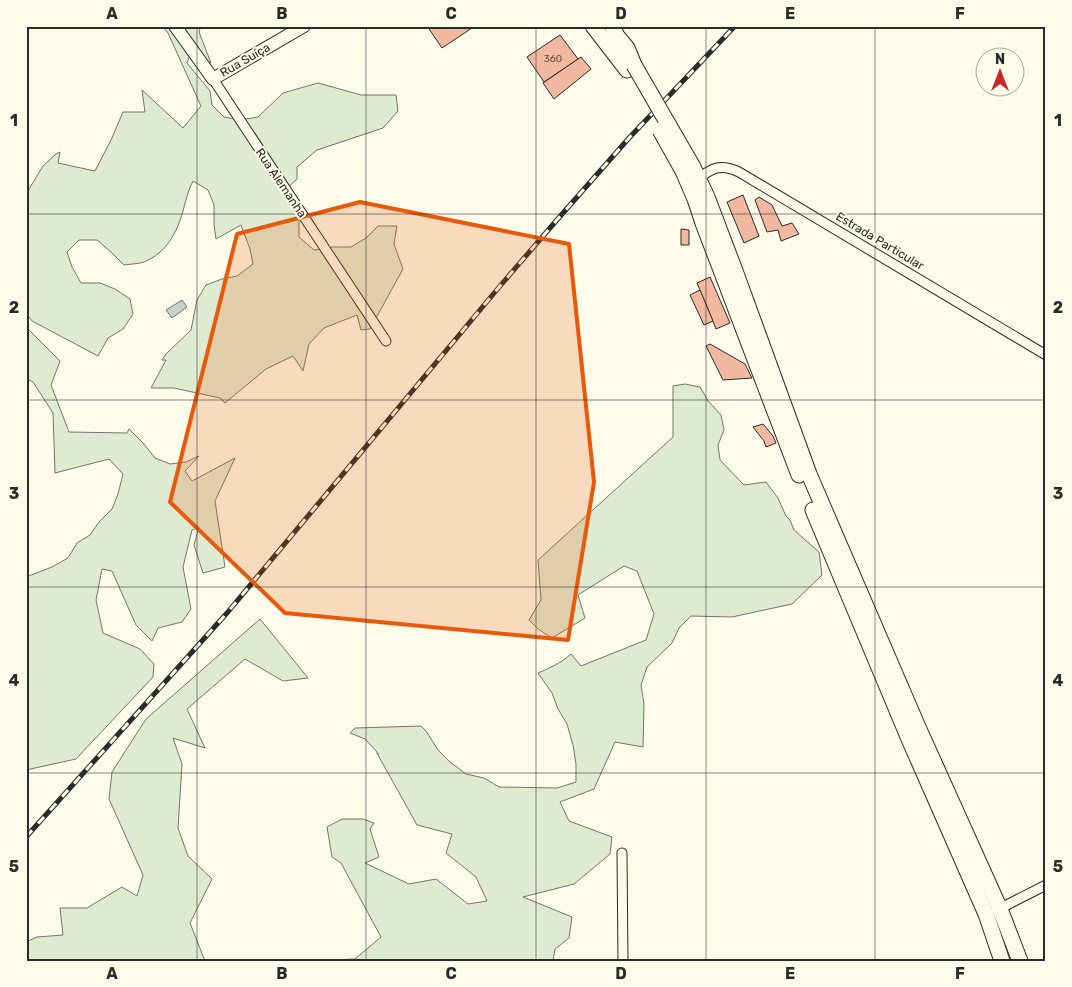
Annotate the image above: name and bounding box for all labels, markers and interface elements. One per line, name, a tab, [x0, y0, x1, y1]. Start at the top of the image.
text: A	[106, 4, 118, 23]
text: B	[276, 4, 288, 23]
text: C	[445, 4, 457, 23]
text: D	[615, 4, 627, 23]
text: E	[785, 4, 795, 23]
text: F	[955, 4, 965, 23]
street label: Rua Suíça	[217, 40, 273, 80]
north arrow	[974, 48, 1024, 98]
text: N	[995, 51, 1005, 68]
house number: 360	[544, 53, 562, 65]
text: 1	[10, 111, 18, 130]
text: 1	[1054, 111, 1062, 130]
street label: Rua Alemanha	[253, 146, 309, 220]
street label: Estrada Particular	[833, 209, 927, 273]
text: 2	[9, 298, 19, 317]
text: 2	[1053, 298, 1063, 317]
text: 3	[9, 484, 19, 503]
text: 3	[1053, 484, 1063, 503]
text: 4	[9, 671, 20, 690]
text: 4	[1053, 671, 1064, 690]
text: 5	[9, 857, 19, 876]
text: 5	[1053, 857, 1063, 876]
text: A	[106, 964, 118, 983]
text: B	[276, 964, 288, 983]
text: C	[445, 964, 457, 983]
text: D	[615, 964, 627, 983]
text: E	[785, 964, 795, 983]
text: F	[955, 964, 965, 983]

